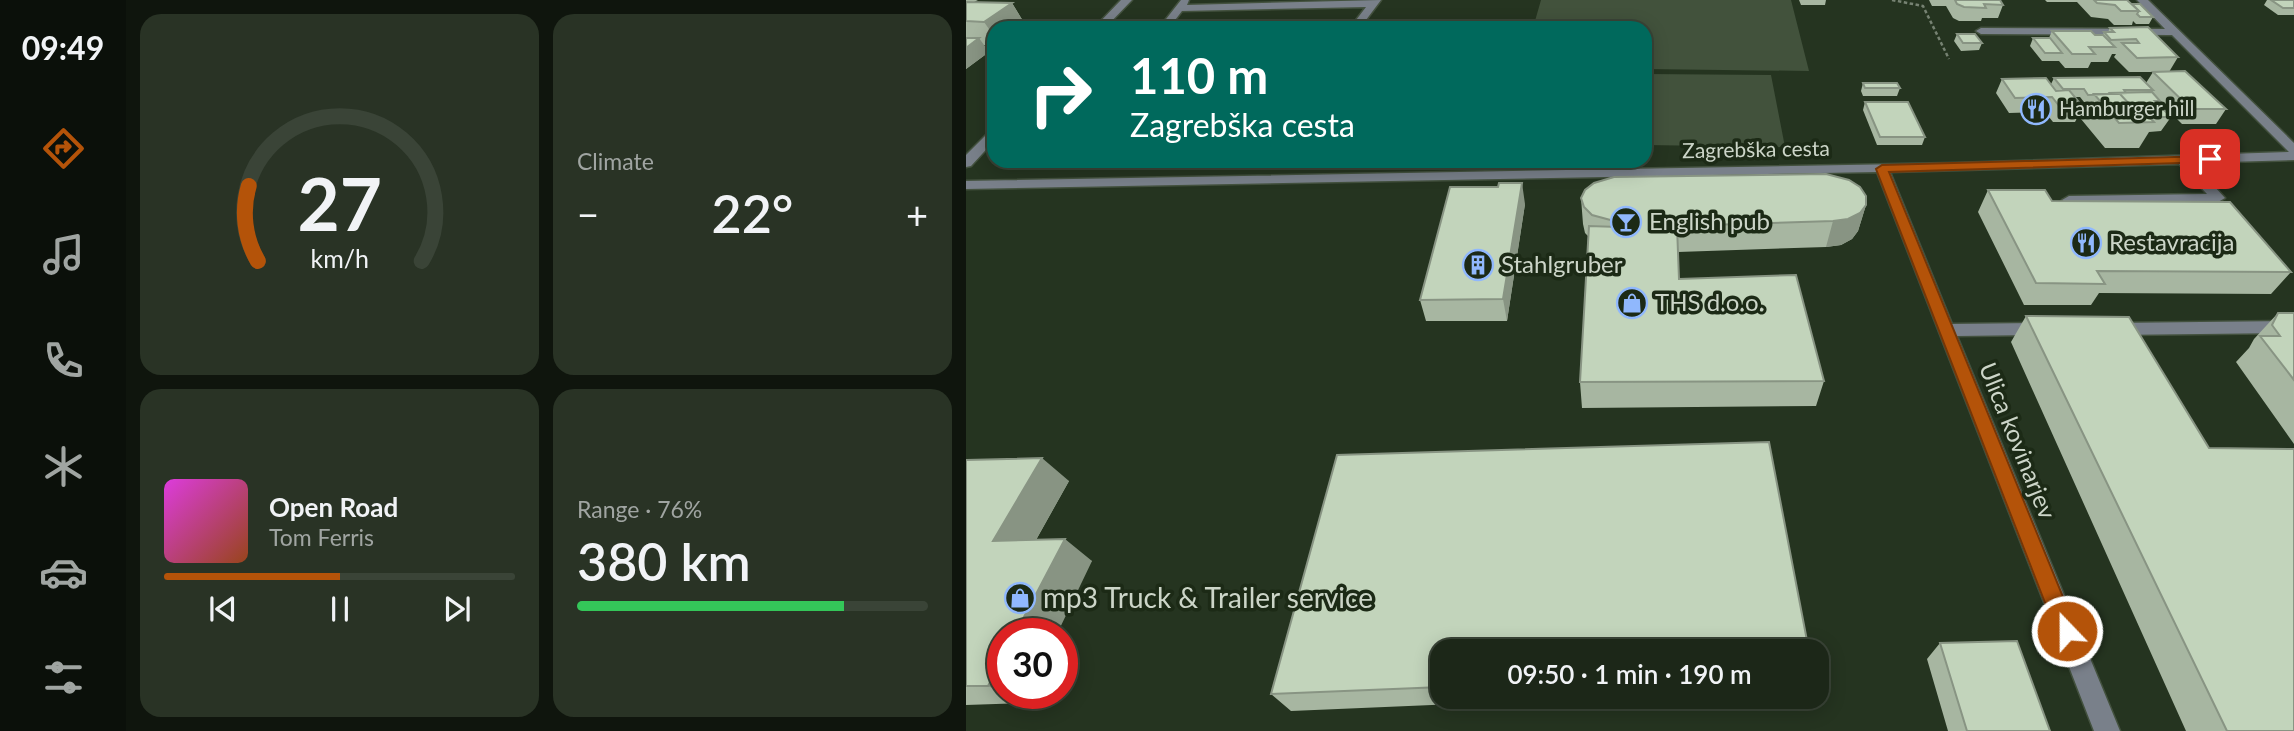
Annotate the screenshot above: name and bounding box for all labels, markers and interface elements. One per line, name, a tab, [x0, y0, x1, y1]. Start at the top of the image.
text: 09:49	[22, 28, 104, 67]
text: 110 m	[1130, 46, 1268, 104]
icon: right	[1015, 49, 1106, 140]
restaurant icon: Hamburger hill	[2019, 92, 2053, 126]
place label: Hamburger hill	[2059, 95, 2194, 120]
text: Zagrebška cesta	[1130, 105, 1355, 144]
icon: directions	[39, 124, 88, 173]
pin	[2180, 129, 2240, 189]
street label: Zagrebška cesta	[1682, 135, 1830, 162]
icon: arrive	[2191, 140, 2229, 178]
text: Climate	[577, 147, 654, 175]
text: 27	[297, 159, 382, 247]
text: 22°	[712, 182, 793, 244]
text: −	[577, 191, 599, 237]
text: +	[906, 191, 928, 237]
bar icon: English pub	[1609, 205, 1643, 239]
place label: English pub	[1649, 206, 1770, 235]
restaurant icon: Restavracija	[2069, 226, 2103, 260]
place label: Restavracija	[2109, 227, 2234, 256]
icon: music	[39, 230, 88, 279]
text: km/h	[310, 242, 369, 272]
building icon: Stahlgruber	[1461, 248, 1495, 282]
place label: Stahlgruber	[1501, 249, 1623, 278]
shop icon: THS d.o.o.	[1615, 286, 1649, 320]
place label: THS d.o.o.	[1655, 287, 1764, 316]
icon: phone	[39, 336, 88, 385]
street label: Ulica kovinarjev	[1974, 358, 2063, 523]
icon: climate	[39, 442, 88, 491]
text: Open Road	[269, 491, 398, 523]
text: Range · 76%	[577, 495, 702, 523]
text: Tom Ferris	[269, 523, 374, 551]
text: 380 km	[577, 530, 751, 592]
icon: car	[39, 548, 88, 597]
place label: mp3 Truck & Trailer service	[1043, 580, 1373, 614]
shop icon: mp3 Truck & Trailer service	[1003, 581, 1037, 615]
icon: previous	[204, 590, 242, 628]
icon: pause	[321, 590, 359, 628]
icon: next	[438, 590, 476, 628]
position arrow	[2030, 594, 2104, 668]
speed limit sign: 30	[987, 618, 1078, 709]
icon: filters	[39, 653, 88, 702]
text: 09:50 · 1 min · 190 m	[1507, 658, 1752, 690]

